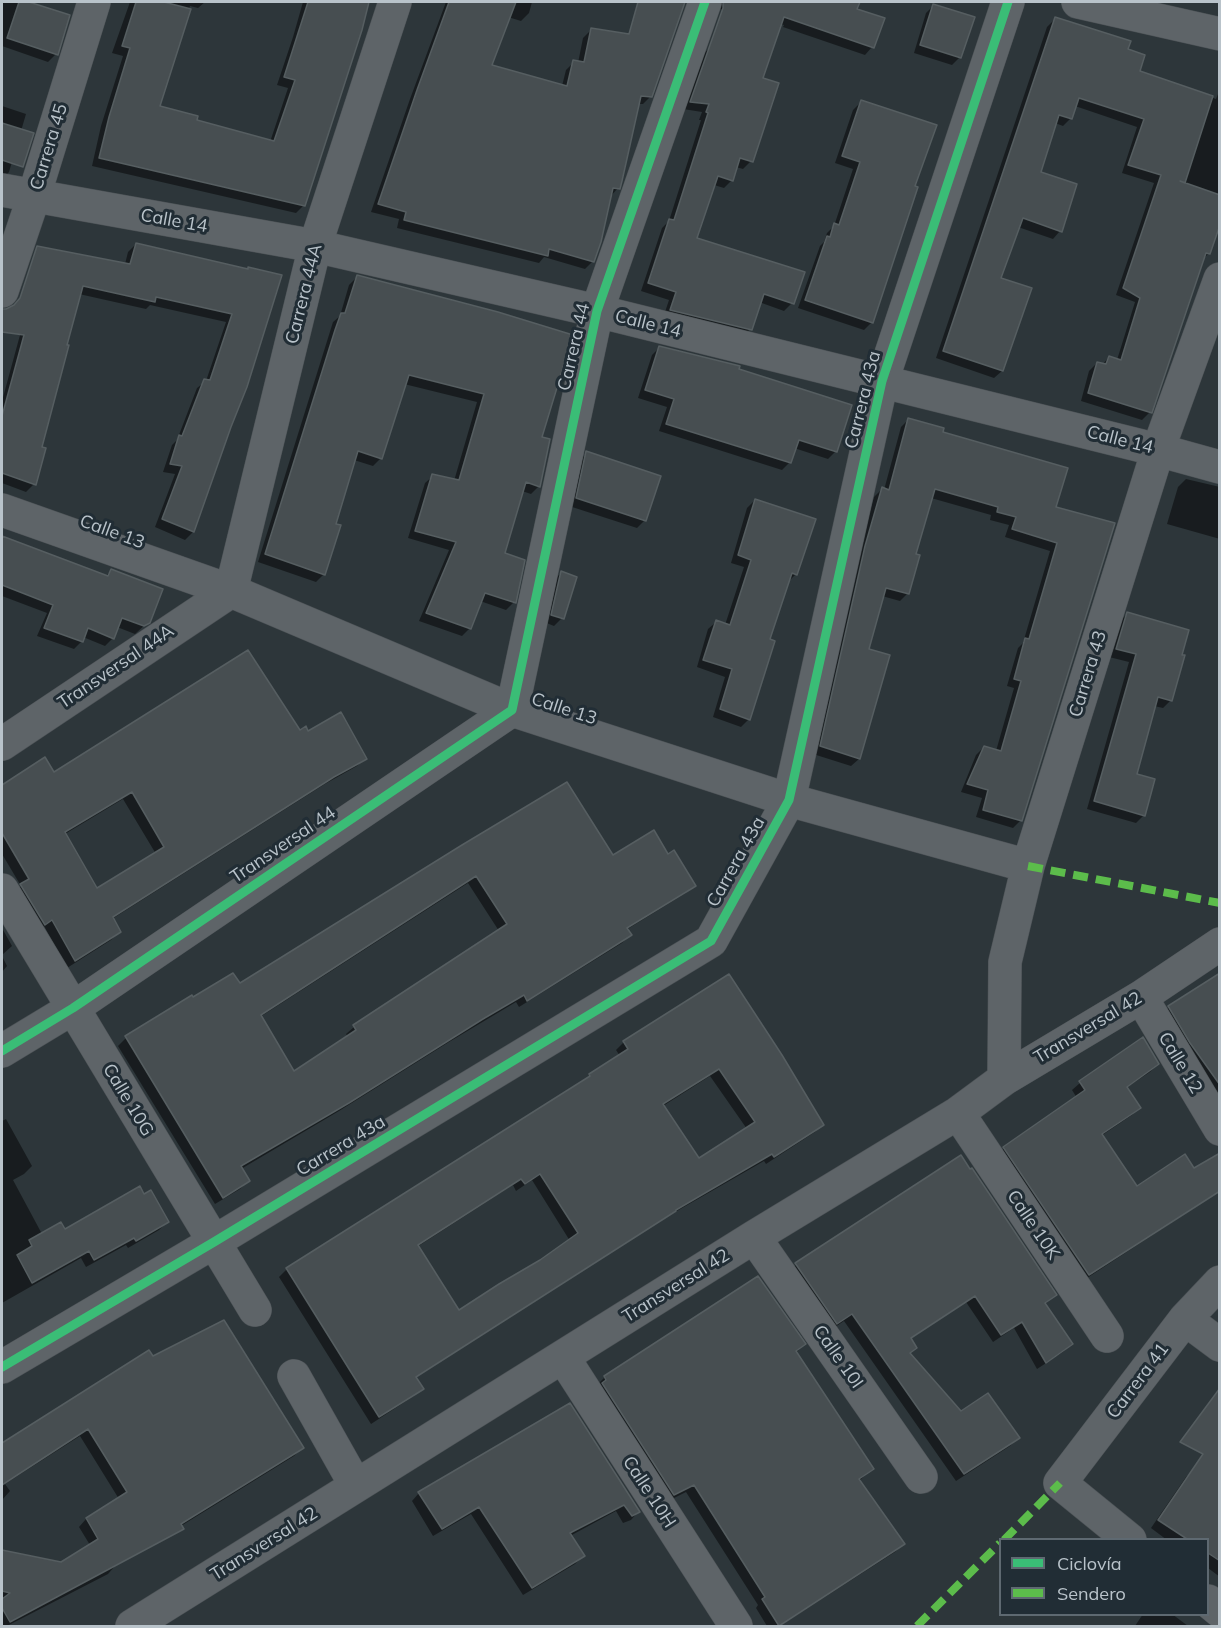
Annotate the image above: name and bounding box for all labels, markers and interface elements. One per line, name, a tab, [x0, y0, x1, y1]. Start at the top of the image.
street label: Carrera 45	[26, 101, 72, 193]
street label: Calle 14	[139, 205, 209, 237]
street label: Carrera 44A	[281, 242, 327, 346]
street label: Carrera 44	[553, 301, 595, 393]
street label: Calle 14	[613, 305, 683, 343]
street label: Carrera 43a	[840, 349, 886, 451]
street label: Calle 14	[1085, 421, 1155, 459]
street label: Calle 13	[77, 510, 147, 554]
street label: Transversal 44A	[54, 620, 178, 714]
street label: Carrera 43	[1065, 628, 1111, 720]
street label: Calle 13	[529, 688, 599, 730]
street label: Transversal 44	[226, 802, 340, 888]
street label: Carrera 43a	[702, 813, 770, 911]
street label: Transversal 42	[1030, 987, 1146, 1069]
street label: Calle 12	[1153, 1029, 1207, 1097]
street label: Calle 10G	[98, 1060, 158, 1140]
street label: Carrera 43a	[293, 1111, 389, 1181]
street label: Calle 10K	[1002, 1186, 1064, 1264]
street label: Transversal 42	[619, 1245, 733, 1327]
street label: Calle 10I	[808, 1321, 868, 1393]
street label: Carrera 41	[1103, 1339, 1173, 1423]
street label: Calle 10H	[618, 1452, 680, 1532]
street label: Transversal 42	[207, 1503, 321, 1585]
legend	[999, 1538, 1209, 1616]
text: Ciclovía	[1057, 1552, 1122, 1575]
text: Sendero	[1057, 1582, 1126, 1605]

